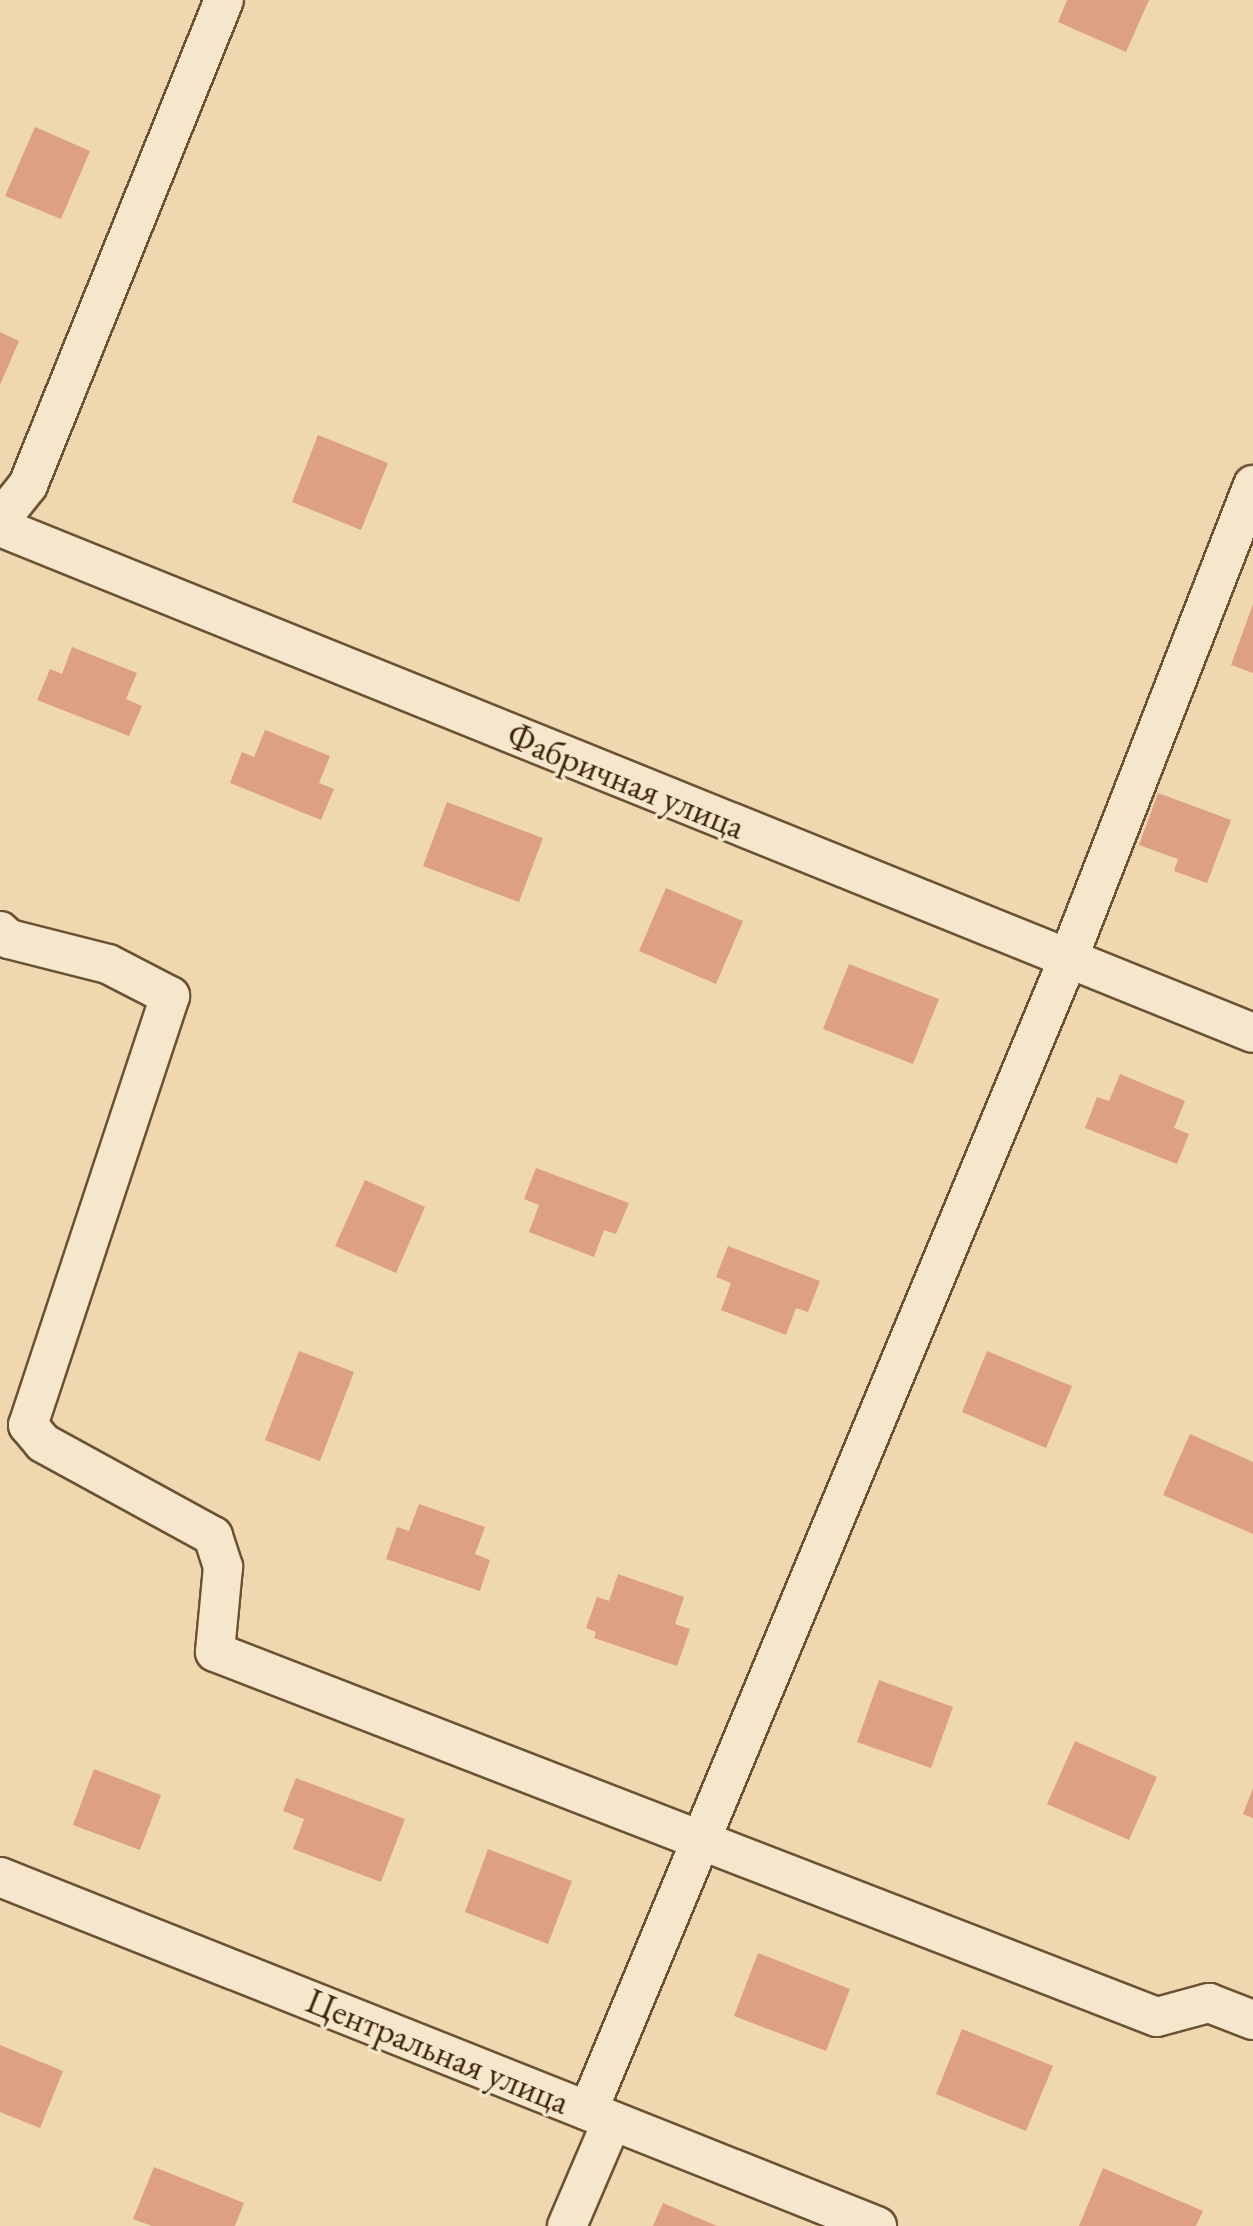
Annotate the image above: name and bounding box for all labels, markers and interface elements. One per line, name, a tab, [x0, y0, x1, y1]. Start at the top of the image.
street label: Фабричная улица	[501, 714, 751, 848]
street label: Центральная улица	[300, 1979, 576, 2123]

